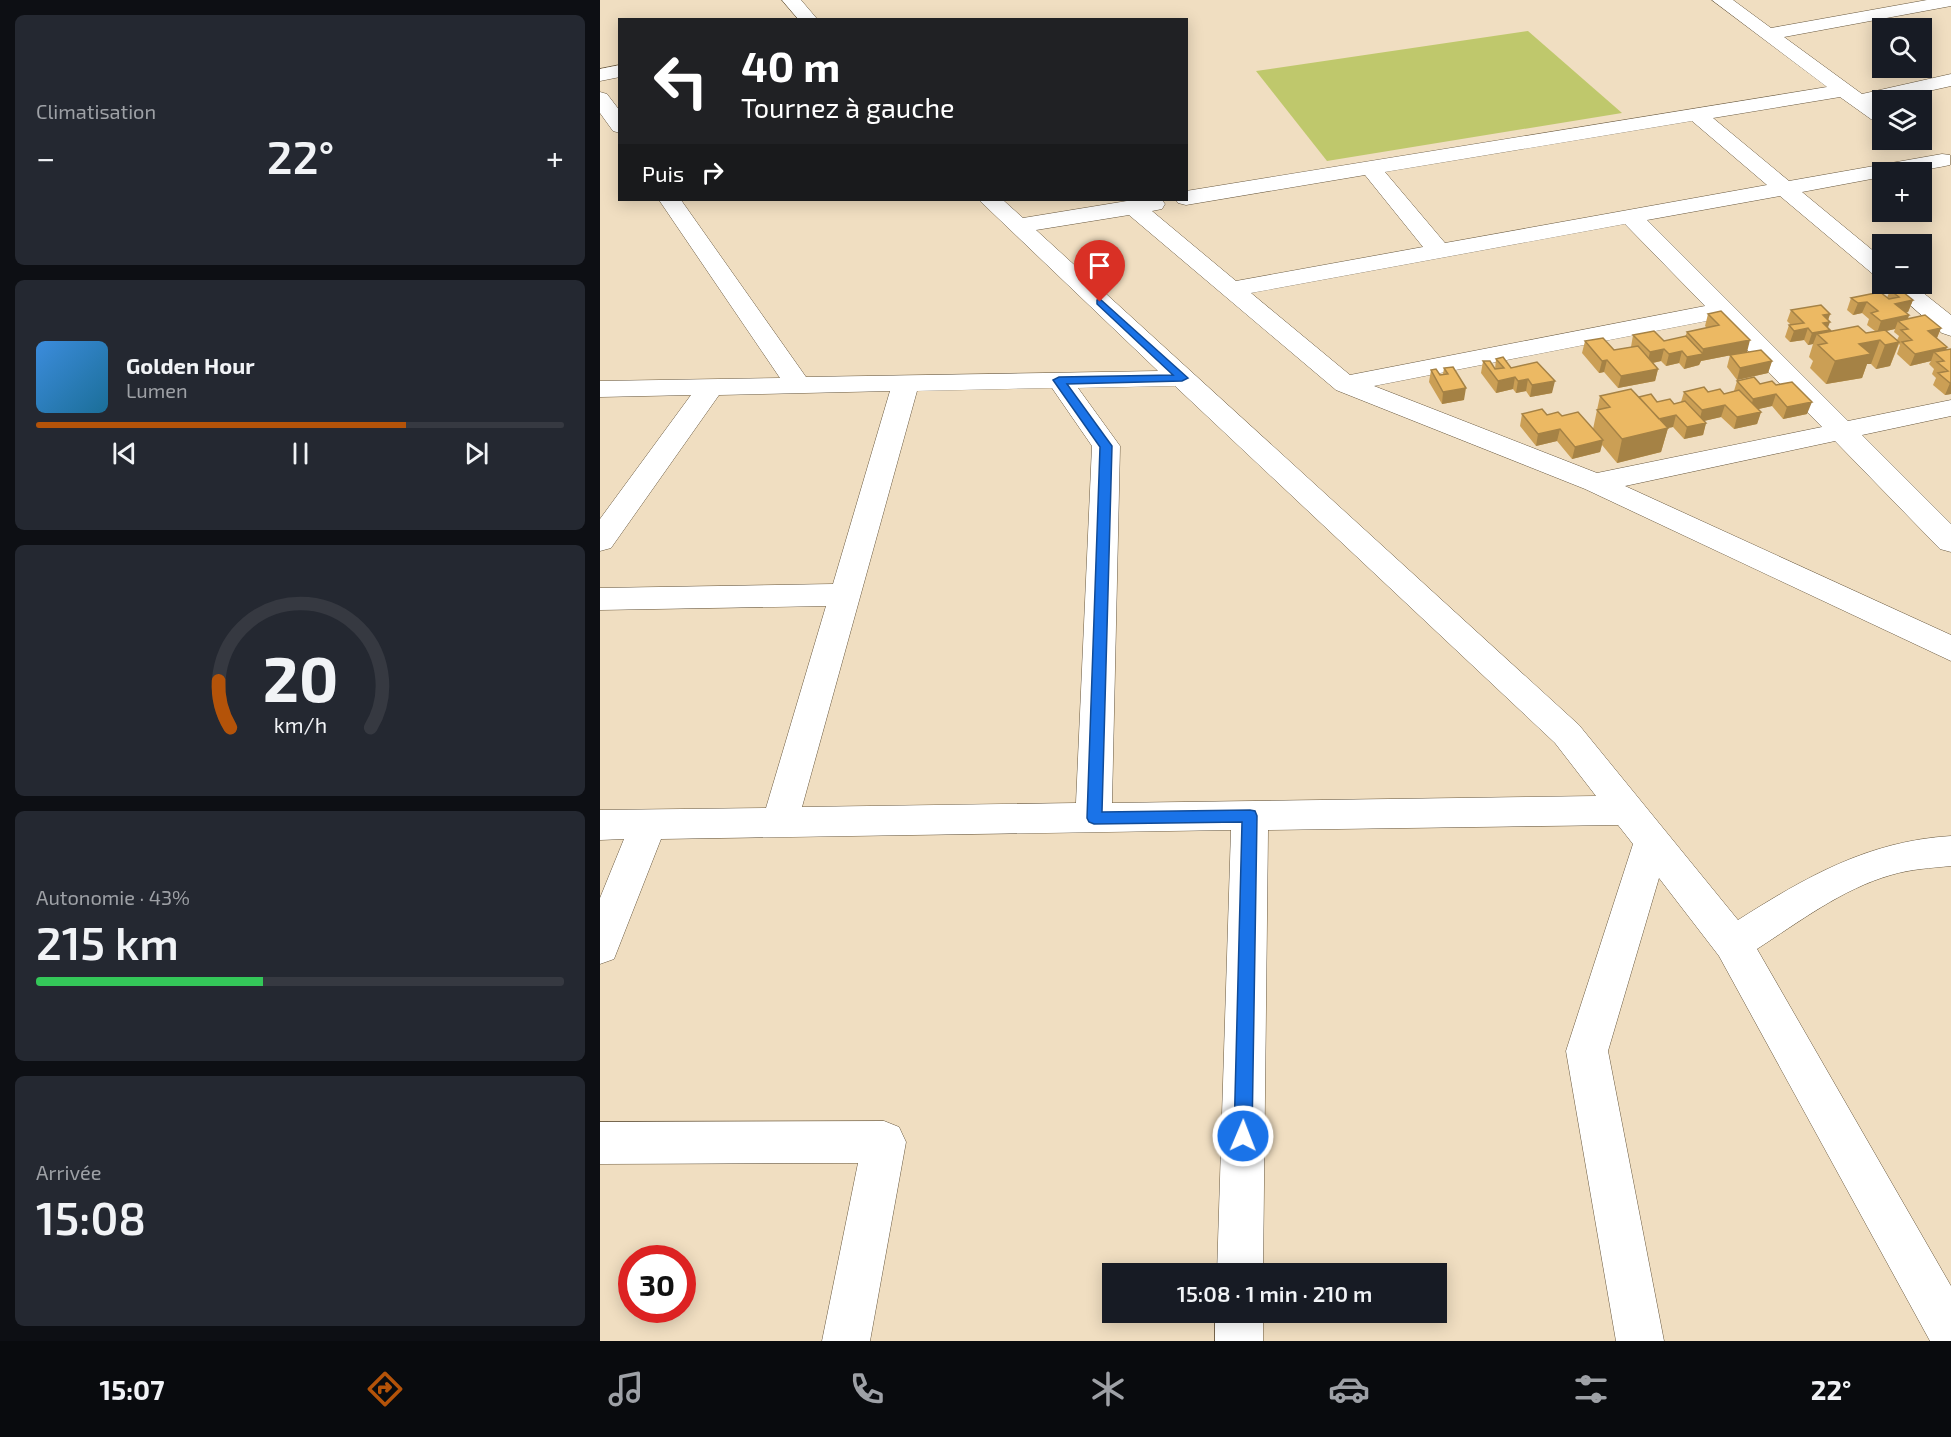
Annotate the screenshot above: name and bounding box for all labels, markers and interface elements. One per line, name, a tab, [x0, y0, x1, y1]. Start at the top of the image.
map controls	[1872, 18, 1932, 294]
button: search	[1872, 18, 1932, 78]
text: 40 m	[741, 40, 840, 90]
icon: left	[642, 42, 720, 120]
button: layers	[1872, 90, 1932, 150]
text: Tournez à gauche	[741, 91, 955, 123]
text: Climatisation	[36, 99, 156, 123]
text: 22°	[267, 129, 334, 183]
text: −	[36, 137, 55, 177]
text: +	[546, 137, 564, 177]
icon: right	[696, 156, 729, 189]
text: Puis	[642, 160, 684, 186]
button: +	[1872, 162, 1932, 222]
button: −	[1872, 234, 1932, 294]
pin	[1074, 240, 1125, 302]
icon: arrive	[1083, 249, 1116, 282]
text: Golden Hour	[126, 352, 255, 378]
text: Lumen	[126, 378, 188, 402]
icon: previous	[108, 437, 141, 470]
icon: pause	[284, 437, 317, 470]
icon: next	[460, 437, 493, 470]
text: 20	[262, 640, 338, 715]
text: km/h	[273, 712, 327, 737]
text: Autonomie · 43%	[36, 885, 190, 909]
text: 215 km	[36, 915, 179, 969]
position arrow	[1211, 1104, 1275, 1168]
text: Arrivée	[36, 1160, 101, 1184]
text: 15:08	[36, 1190, 146, 1244]
speed limit sign: 30	[618, 1245, 696, 1323]
text: 15:08 · 1 min · 210 m	[1177, 1280, 1372, 1306]
icon: directions	[364, 1368, 406, 1410]
icon: music	[605, 1368, 647, 1410]
icon: phone	[846, 1368, 888, 1410]
icon: climate	[1087, 1368, 1129, 1410]
icon: car	[1328, 1368, 1370, 1410]
icon: filters	[1570, 1368, 1612, 1410]
text: 15:07	[100, 1373, 164, 1405]
text: 22°	[1811, 1373, 1851, 1405]

